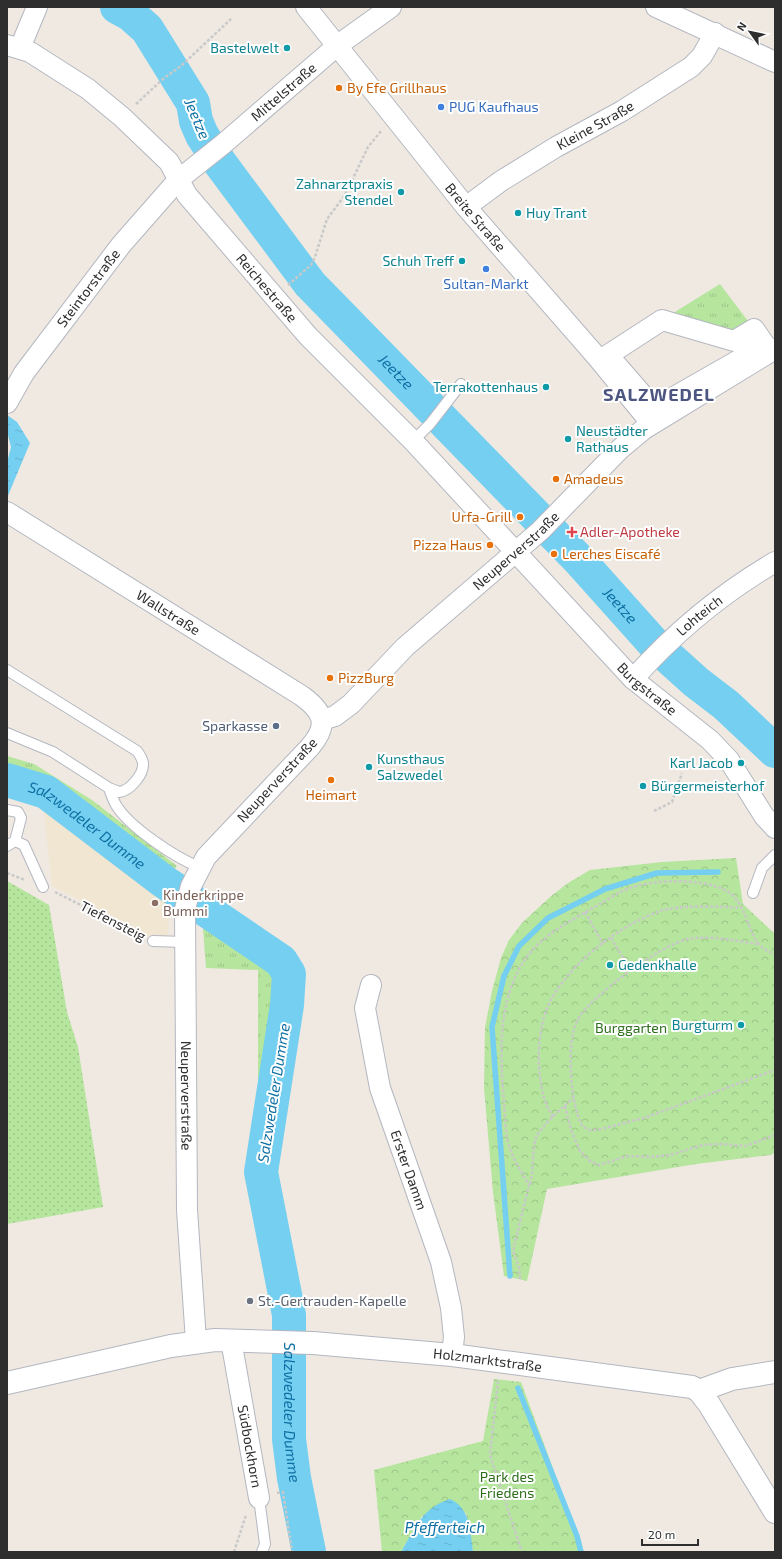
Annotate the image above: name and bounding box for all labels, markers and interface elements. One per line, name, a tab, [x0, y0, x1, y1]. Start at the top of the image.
north arrow	[730, 12, 770, 52]
text: N	[734, 19, 749, 33]
place label: Bastelwelt	[210, 39, 279, 56]
marker: Bastelwelt	[282, 43, 292, 53]
street label: Mittelstraße	[247, 59, 319, 124]
place label: By Efe Grillhaus	[347, 79, 447, 96]
marker: By Efe Grillhaus	[334, 83, 344, 93]
water label: Jeetze	[181, 95, 214, 142]
street label: Kleine Straße	[553, 97, 637, 153]
place label: PUG Kaufhaus	[449, 98, 539, 115]
marker: PUG Kaufhaus	[436, 102, 446, 112]
place label: Zahnarztpraxis Stendel	[296, 175, 394, 208]
street label: Breite Straße	[442, 179, 510, 255]
marker: Zahnarztpraxis Stendel	[396, 187, 406, 197]
place label: Huy Trant	[526, 204, 587, 221]
marker: Huy Trant	[513, 208, 523, 218]
street label: Steintorstraße	[53, 245, 123, 330]
street label: Reichestraße	[233, 250, 301, 325]
place label: Schuh Treff	[383, 252, 455, 269]
marker: Schuh Treff	[457, 256, 467, 266]
marker: Sultan-Markt	[481, 264, 491, 274]
place label: Sultan-Markt	[443, 275, 529, 292]
water label: Jeetze	[375, 349, 418, 393]
place label: Terrakottenhaus	[433, 378, 538, 395]
marker: Terrakottenhaus	[541, 382, 551, 392]
district label: SALZWEDEL	[603, 383, 715, 405]
place label: Neustädter Rathaus	[576, 422, 648, 455]
marker: Neustädter Rathaus	[563, 434, 573, 444]
place label: Amadeus	[564, 470, 623, 487]
marker: Amadeus	[551, 474, 561, 484]
place label: Urfa-Grill	[452, 508, 513, 525]
street label: Neuperverstraße	[469, 508, 562, 593]
marker: Urfa-Grill	[515, 512, 525, 522]
place label: Adler-Apotheke	[580, 523, 680, 540]
marker: Adler-Apotheke	[567, 527, 577, 537]
place label: Pizza Haus	[413, 536, 482, 553]
marker: Pizza Haus	[485, 540, 495, 550]
place label: Lerches Eiscafé	[562, 545, 661, 562]
marker: Lerches Eiscafé	[549, 549, 559, 559]
water label: Jeetze	[599, 583, 642, 627]
street label: Wallstraße	[133, 586, 203, 638]
street label: Lohteich	[673, 591, 725, 639]
street label: Burgstraße	[614, 659, 680, 718]
place label: PizzBurg	[338, 669, 394, 686]
marker: PizzBurg	[325, 673, 335, 683]
place label: Sparkasse	[202, 717, 268, 734]
marker: Sparkasse	[271, 721, 281, 731]
street label: Neuperverstraße	[233, 734, 320, 826]
place label: Kunsthaus Salzwedel	[377, 750, 445, 783]
place label: Karl Jacob	[670, 754, 733, 771]
marker: Karl Jacob	[736, 758, 746, 768]
marker: Kunsthaus Salzwedel	[364, 762, 374, 772]
marker: Heimart	[326, 775, 336, 785]
water label: Salzwedeler Dumme	[26, 777, 150, 873]
place label: Bürgermeisterhof	[651, 777, 765, 794]
marker: Bürgermeisterhof	[638, 781, 648, 791]
place label: Heimart	[305, 786, 357, 803]
place label: Kinderkrippe Bummi	[163, 886, 244, 919]
street label: Tiefensteig	[78, 897, 149, 944]
marker: Kinderkrippe Bummi	[150, 898, 160, 908]
place label: Gedenkhalle	[618, 956, 697, 973]
marker: Gedenkhalle	[605, 960, 615, 970]
place label: Burgturm	[672, 1016, 733, 1033]
park label: Burggarten	[595, 1019, 667, 1036]
marker: Burgturm	[736, 1020, 746, 1030]
water label: Salzwedeler Dumme	[253, 1022, 293, 1164]
street label: Neuperverstraße	[178, 1041, 196, 1151]
street label: Erster Damm	[387, 1128, 431, 1212]
place label: St.-Gertrauden-Kapelle	[258, 1292, 407, 1309]
marker: St.-Gertrauden-Kapelle	[245, 1296, 255, 1306]
water label: Salzwedeler Dumme	[281, 1342, 305, 1484]
street label: Holzmarktstraße	[433, 1344, 543, 1375]
street label: Südbockhorn	[235, 1404, 266, 1489]
park label: Park des Friedens	[480, 1468, 534, 1501]
water label: Pfefferteich	[405, 1518, 485, 1536]
scale bar	[642, 1521, 698, 1547]
text: 20 m	[648, 1527, 675, 1541]

